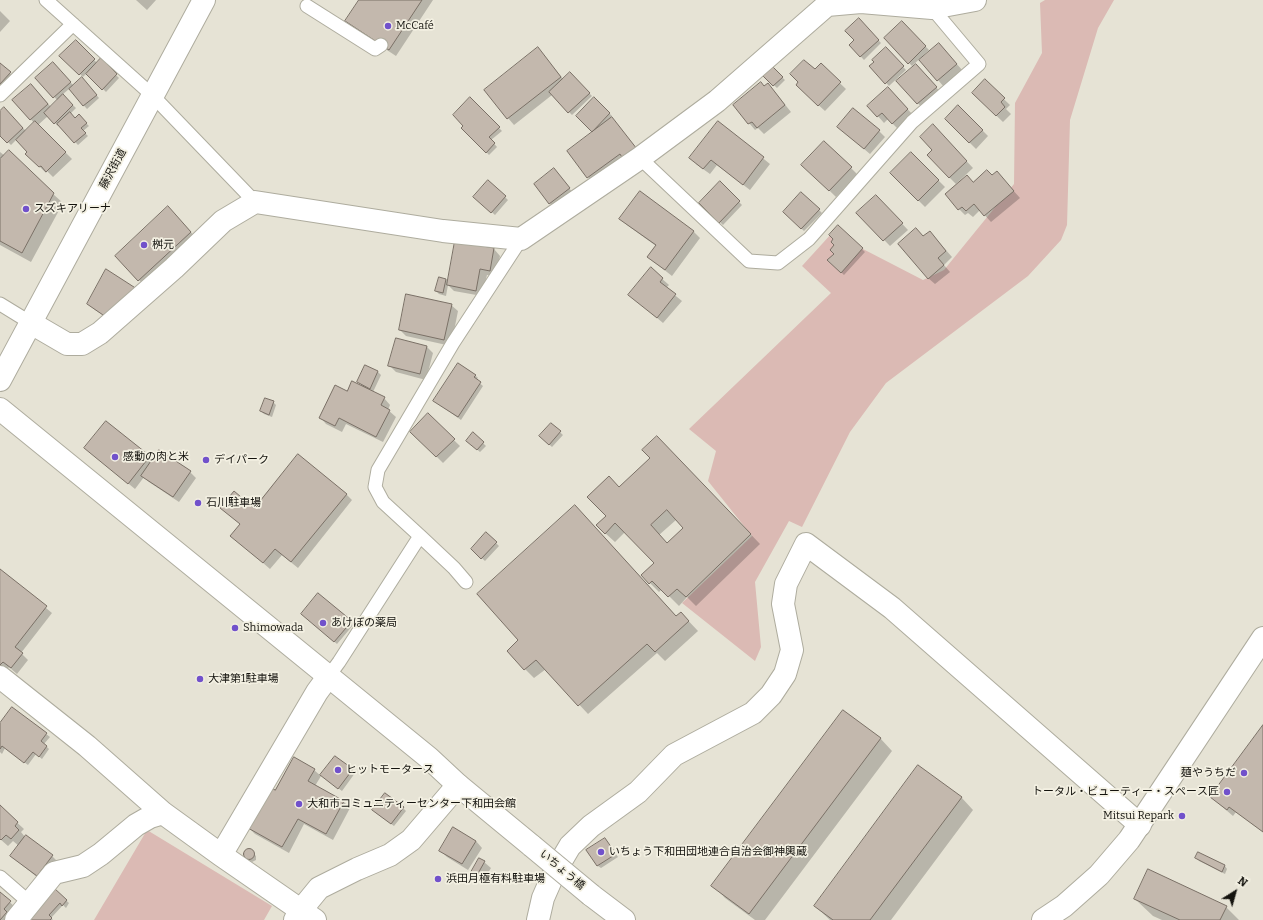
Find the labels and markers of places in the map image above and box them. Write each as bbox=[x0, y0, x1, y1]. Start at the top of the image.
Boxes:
place label: McCafé bbox=[396, 19, 434, 33]
marker: McCafé bbox=[383, 21, 393, 31]
place label: スズキアリーナ bbox=[34, 202, 111, 216]
marker: スズキアリーナ bbox=[21, 204, 31, 214]
place label: 桝元 bbox=[152, 238, 174, 252]
marker: 桝元 bbox=[139, 240, 149, 250]
place label: 感動の肉と米 bbox=[123, 450, 189, 464]
marker: 感動の肉と米 bbox=[110, 452, 120, 462]
place label: デイパーク bbox=[214, 453, 269, 467]
marker: デイパーク bbox=[201, 455, 211, 465]
place label: 石川駐車場 bbox=[206, 496, 261, 510]
marker: 石川駐車場 bbox=[193, 498, 203, 508]
place label: あけぼの薬局 bbox=[331, 616, 397, 630]
marker: あけぼの薬局 bbox=[318, 618, 328, 628]
place label: Shimowada bbox=[243, 621, 303, 635]
marker: Shimowada bbox=[230, 623, 240, 633]
place label: 大津第1駐車場 bbox=[208, 672, 278, 686]
marker: 大津第1駐車場 bbox=[195, 674, 205, 684]
place label: ヒットモータース bbox=[346, 763, 434, 777]
marker: ヒットモータース bbox=[333, 765, 343, 775]
place label: 麺やうちだ bbox=[1181, 766, 1236, 780]
marker: 麺やうちだ bbox=[1239, 768, 1249, 778]
place label: トータル・ビューティー・スペース匠 bbox=[1032, 785, 1219, 799]
marker: トータル・ビューティー・スペース匠 bbox=[1222, 787, 1232, 797]
place label: 大和市コミュニティーセンター下和田会館 bbox=[307, 797, 516, 811]
marker: 大和市コミュニティーセンター下和田会館 bbox=[294, 799, 304, 809]
place label: Mitsui Repark bbox=[1103, 809, 1174, 823]
marker: Mitsui Repark bbox=[1177, 811, 1187, 821]
place label: いちょう下和田団地連合自治会御神輿蔵 bbox=[609, 845, 807, 859]
marker: いちょう下和田団地連合自治会御神輿蔵 bbox=[596, 847, 606, 857]
place label: 浜田月極有料駐車場 bbox=[446, 872, 545, 886]
marker: 浜田月極有料駐車場 bbox=[433, 874, 443, 884]

